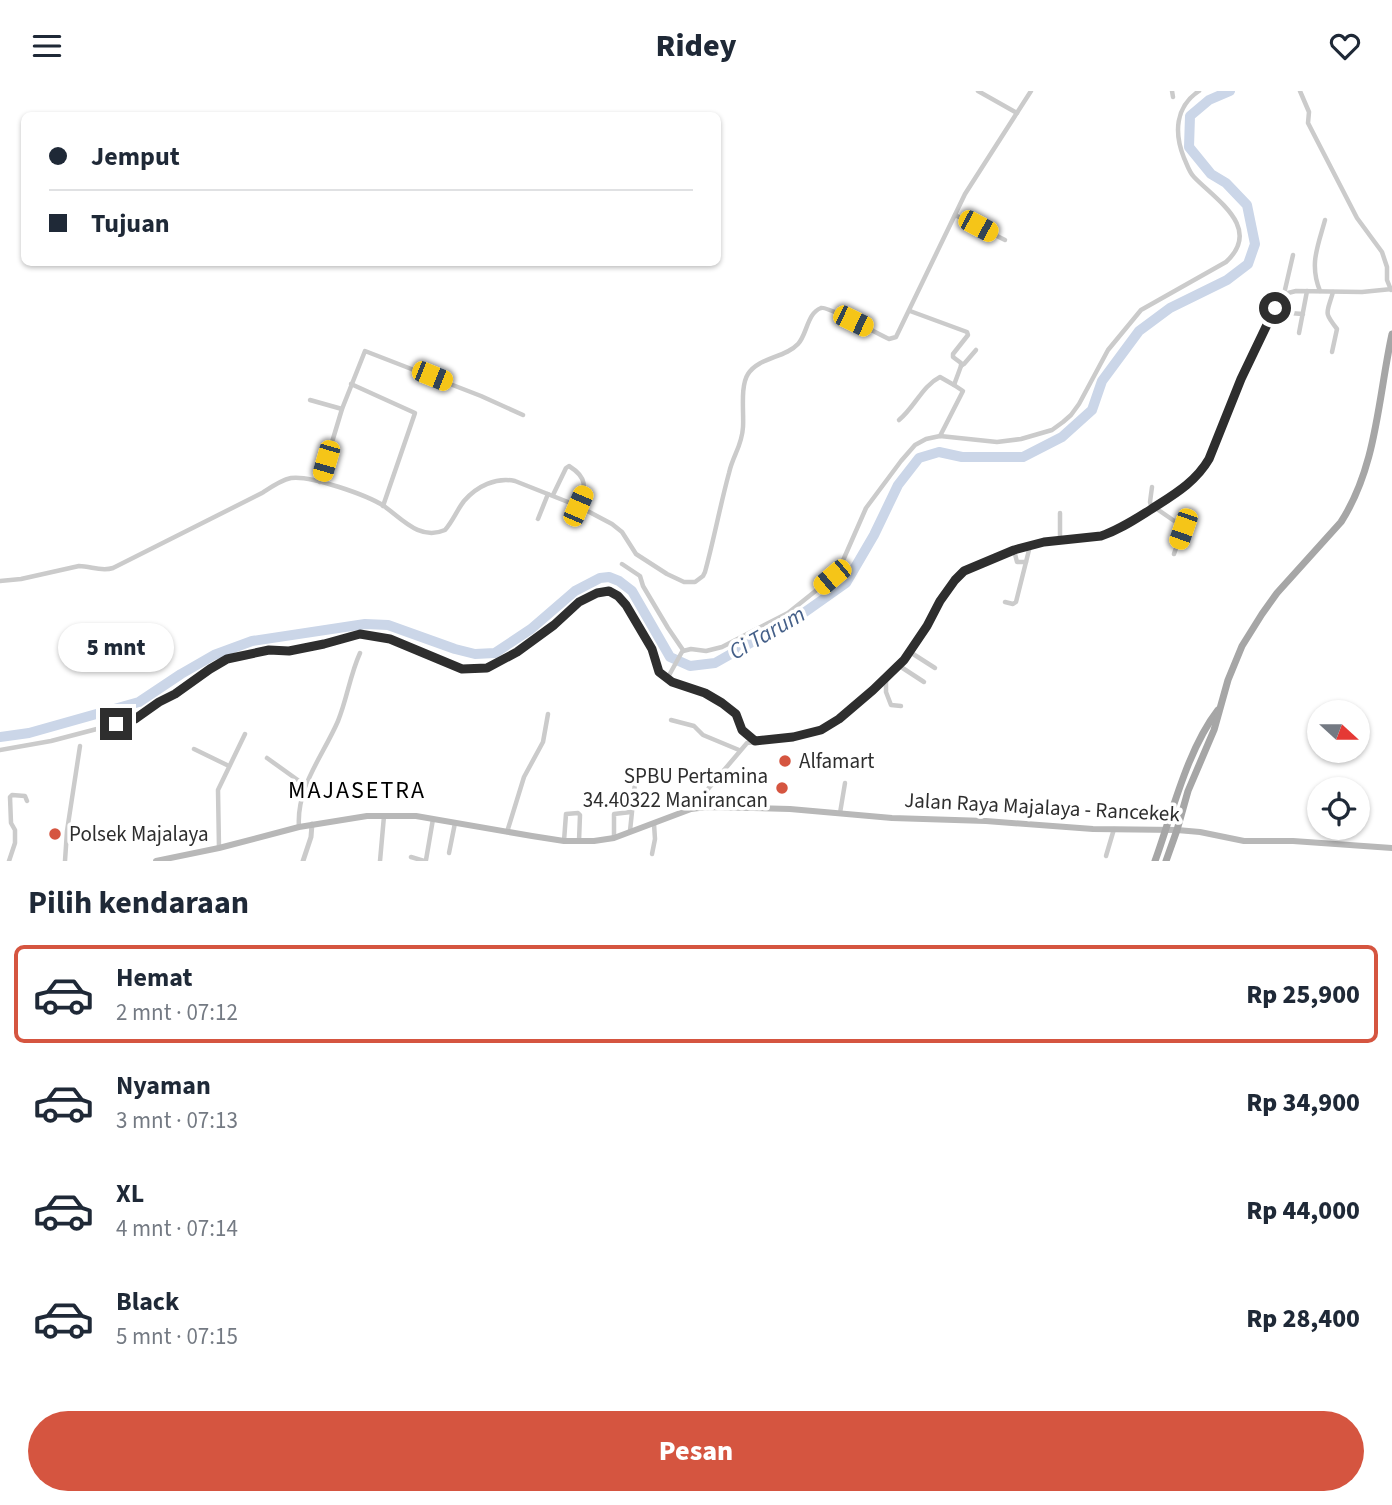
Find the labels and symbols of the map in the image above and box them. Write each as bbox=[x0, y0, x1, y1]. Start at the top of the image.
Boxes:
car bbox=[955, 207, 1002, 245]
route start bbox=[1259, 292, 1291, 324]
car bbox=[830, 302, 877, 340]
car bbox=[409, 358, 456, 394]
car bbox=[311, 438, 342, 484]
car bbox=[561, 483, 596, 529]
car bbox=[1167, 506, 1200, 552]
car bbox=[810, 555, 855, 599]
water label: Ci Tarum bbox=[723, 598, 811, 668]
callout: 5 mnt bbox=[58, 623, 174, 671]
north arrow bbox=[1307, 700, 1370, 763]
route end bbox=[100, 708, 132, 740]
place label: Alfamart bbox=[799, 746, 874, 776]
marker: Alfamart bbox=[777, 753, 793, 769]
place label: SPBU Pertamina 34.40322 Manirancan bbox=[583, 761, 768, 815]
district label: MAJASETRA bbox=[288, 773, 426, 808]
marker: SPBU Pertamina 34.40322 Manirancan bbox=[774, 780, 790, 796]
street label: Jalan Raya Majalaya - Rancekek bbox=[904, 785, 1181, 829]
place label: Polsek Majalaya bbox=[69, 819, 208, 849]
marker: Polsek Majalaya bbox=[47, 826, 63, 842]

